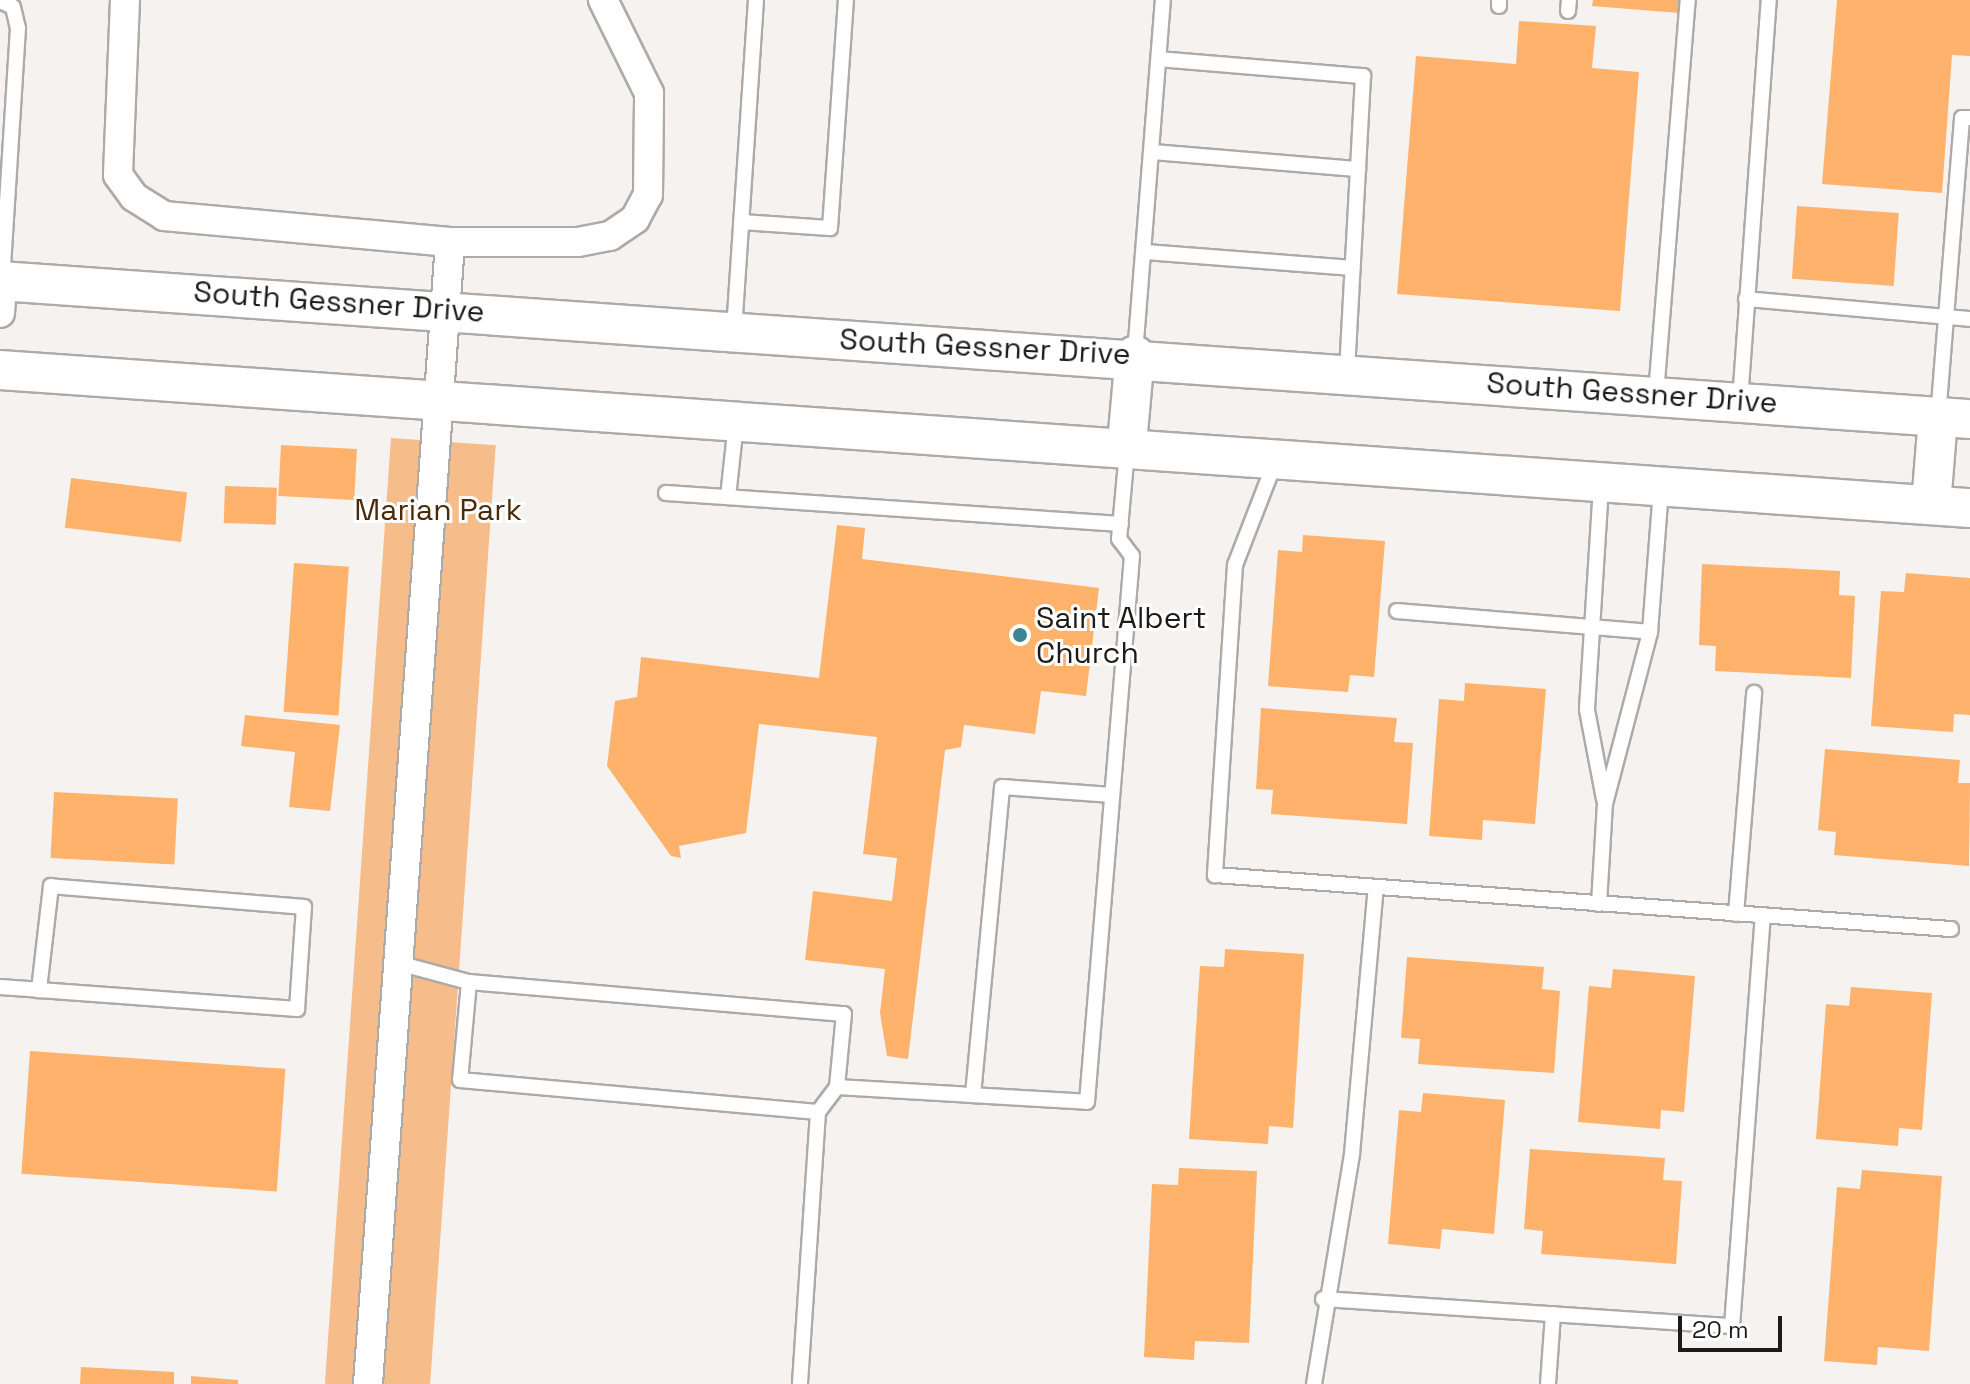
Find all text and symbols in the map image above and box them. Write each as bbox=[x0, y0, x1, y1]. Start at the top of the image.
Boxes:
street label: South Gessner Drive bbox=[192, 274, 486, 330]
street label: South Gessner Drive bbox=[839, 321, 1131, 373]
street label: South Gessner Drive bbox=[1485, 365, 1779, 421]
park label: Marian Park bbox=[354, 492, 522, 528]
place label: Saint Albert Church bbox=[1036, 600, 1207, 670]
marker: Saint Albert Church bbox=[1011, 626, 1029, 644]
scale bar bbox=[1682, 1300, 1786, 1350]
text: 20 m bbox=[1692, 1314, 1749, 1345]

